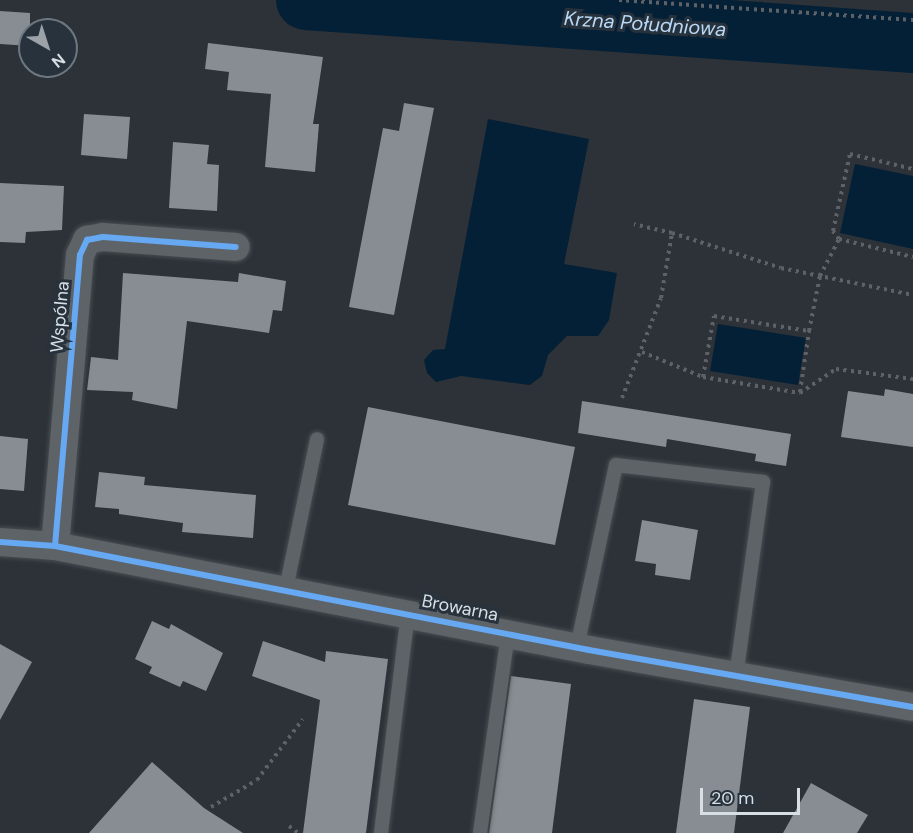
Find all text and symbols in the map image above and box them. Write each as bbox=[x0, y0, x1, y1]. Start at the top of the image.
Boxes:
water label: Krzna Południowa bbox=[563, 6, 727, 42]
north arrow bbox=[18, 18, 78, 78]
text: N bbox=[47, 49, 70, 73]
street label: Wspólna bbox=[46, 280, 74, 354]
street label: Browarna bbox=[420, 590, 500, 626]
scale bar bbox=[703, 776, 804, 814]
text: 20 m bbox=[711, 786, 754, 810]

